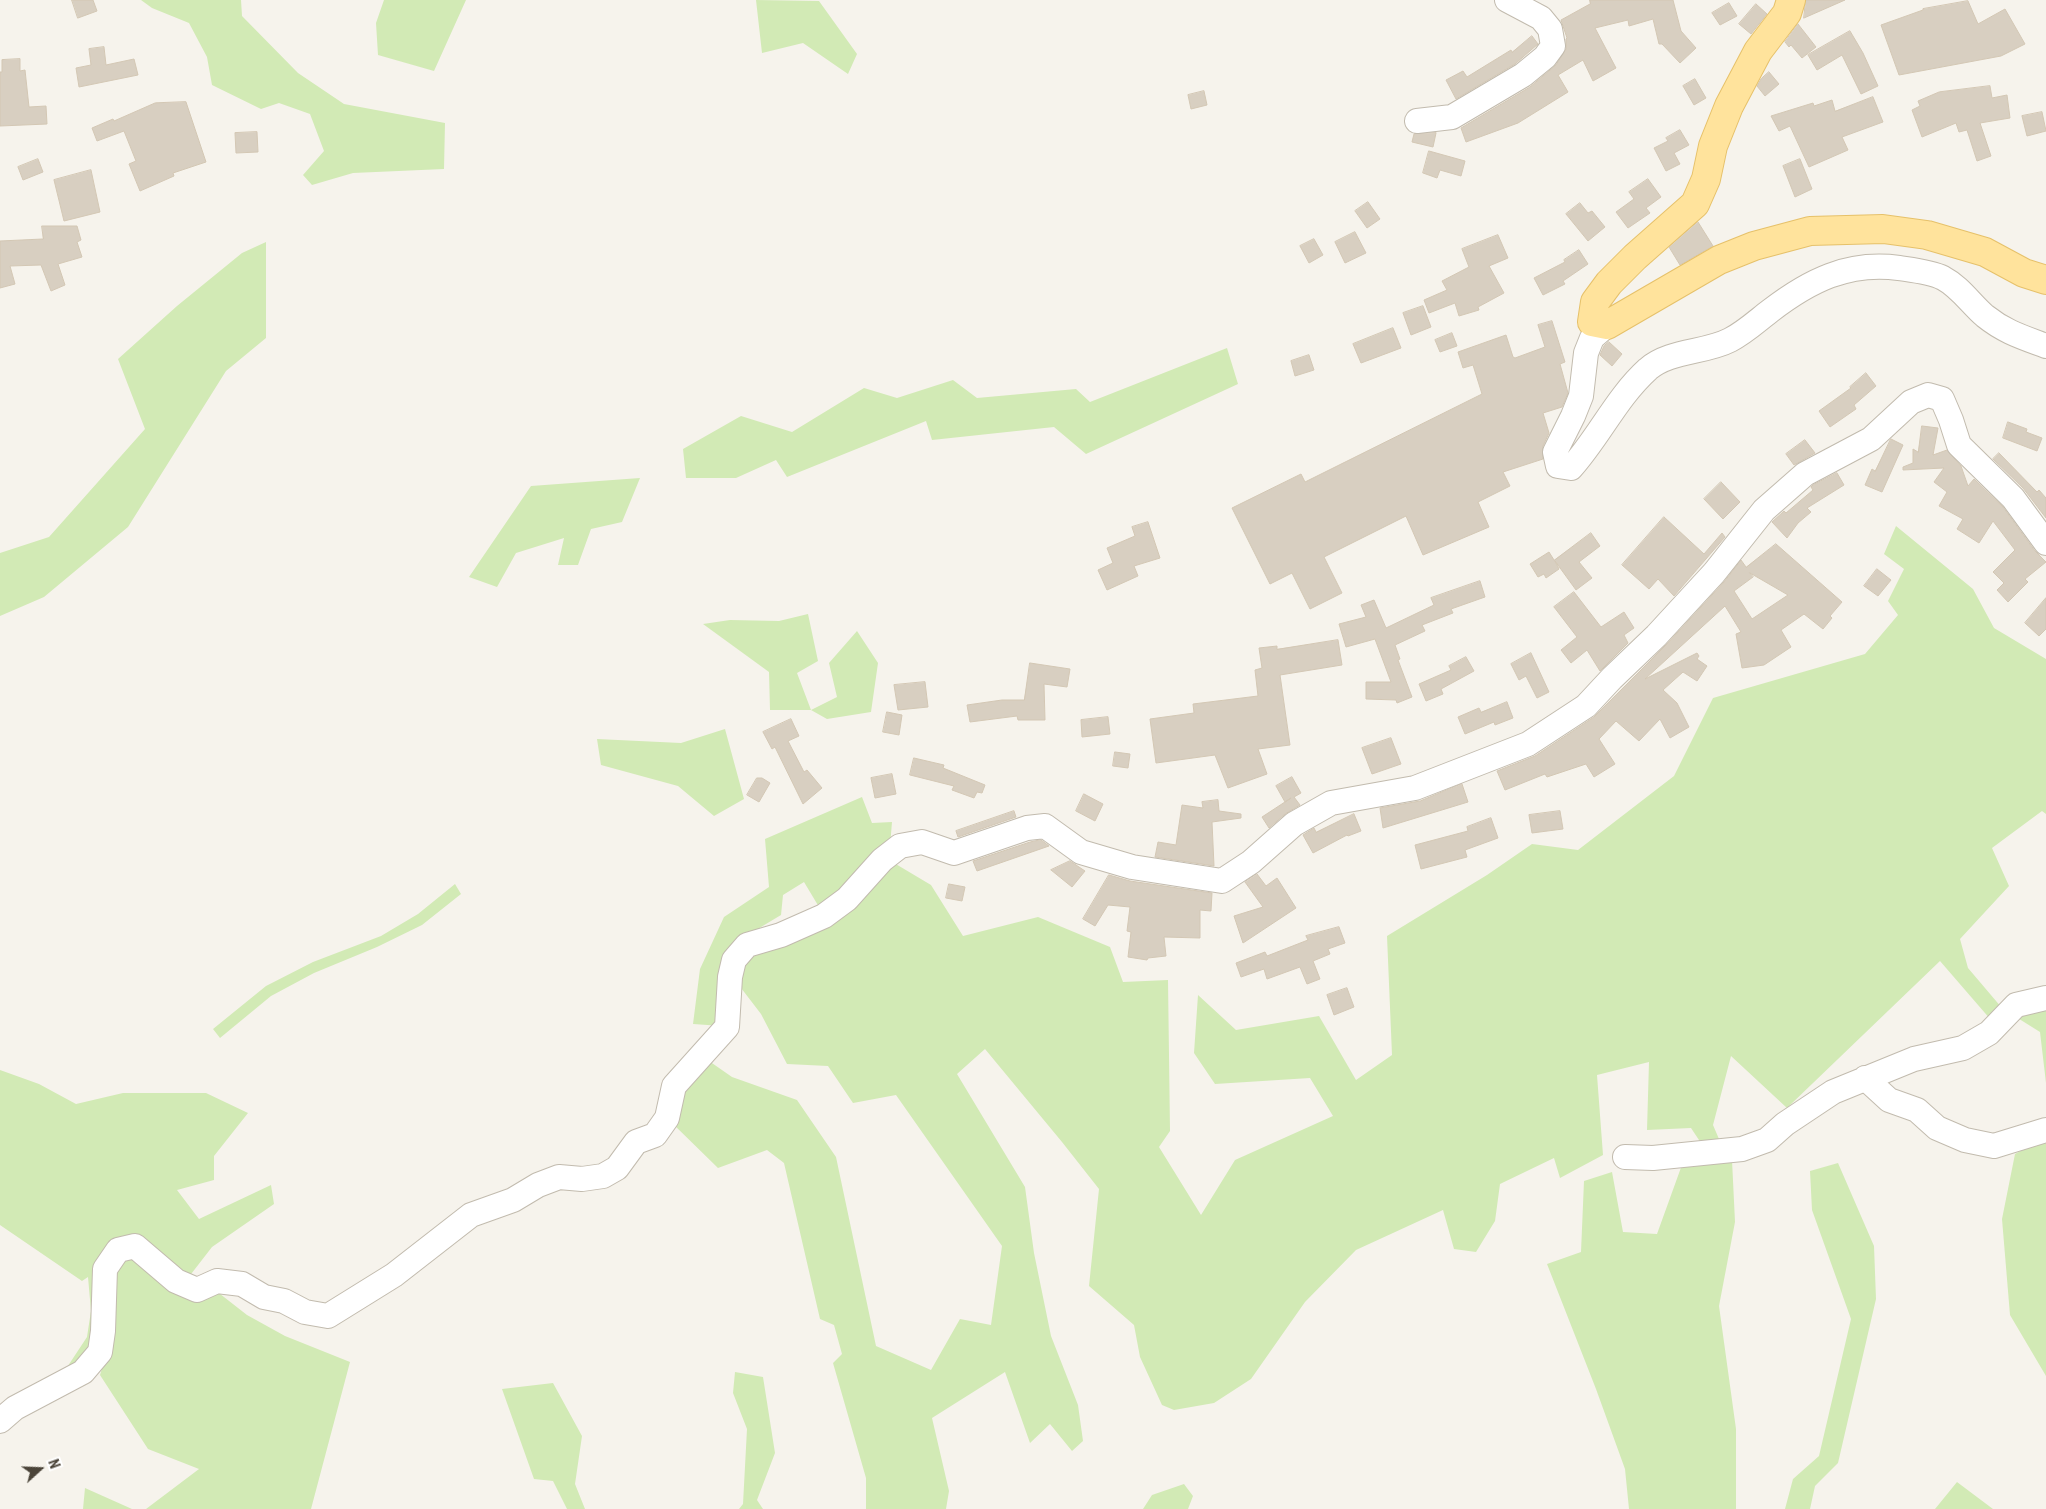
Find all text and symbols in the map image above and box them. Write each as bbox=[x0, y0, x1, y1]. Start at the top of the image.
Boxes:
north arrow bbox=[15, 1444, 65, 1494]
text: N bbox=[45, 1457, 63, 1471]

